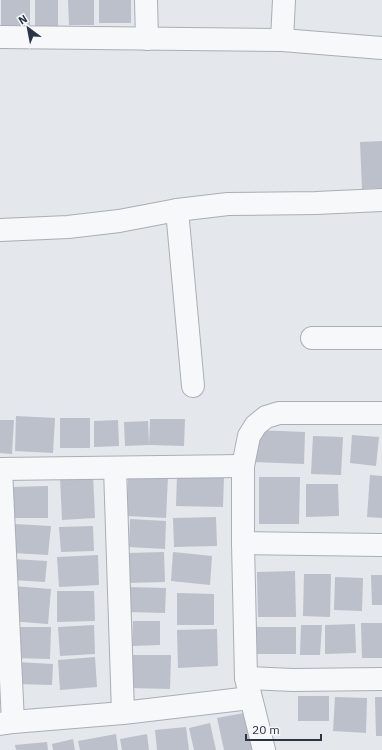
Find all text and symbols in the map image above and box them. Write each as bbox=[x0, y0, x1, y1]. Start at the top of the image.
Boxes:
north arrow bbox=[8, 8, 48, 48]
text: N bbox=[16, 11, 30, 28]
scale bar bbox=[246, 716, 321, 742]
text: 20 m bbox=[252, 722, 280, 737]

